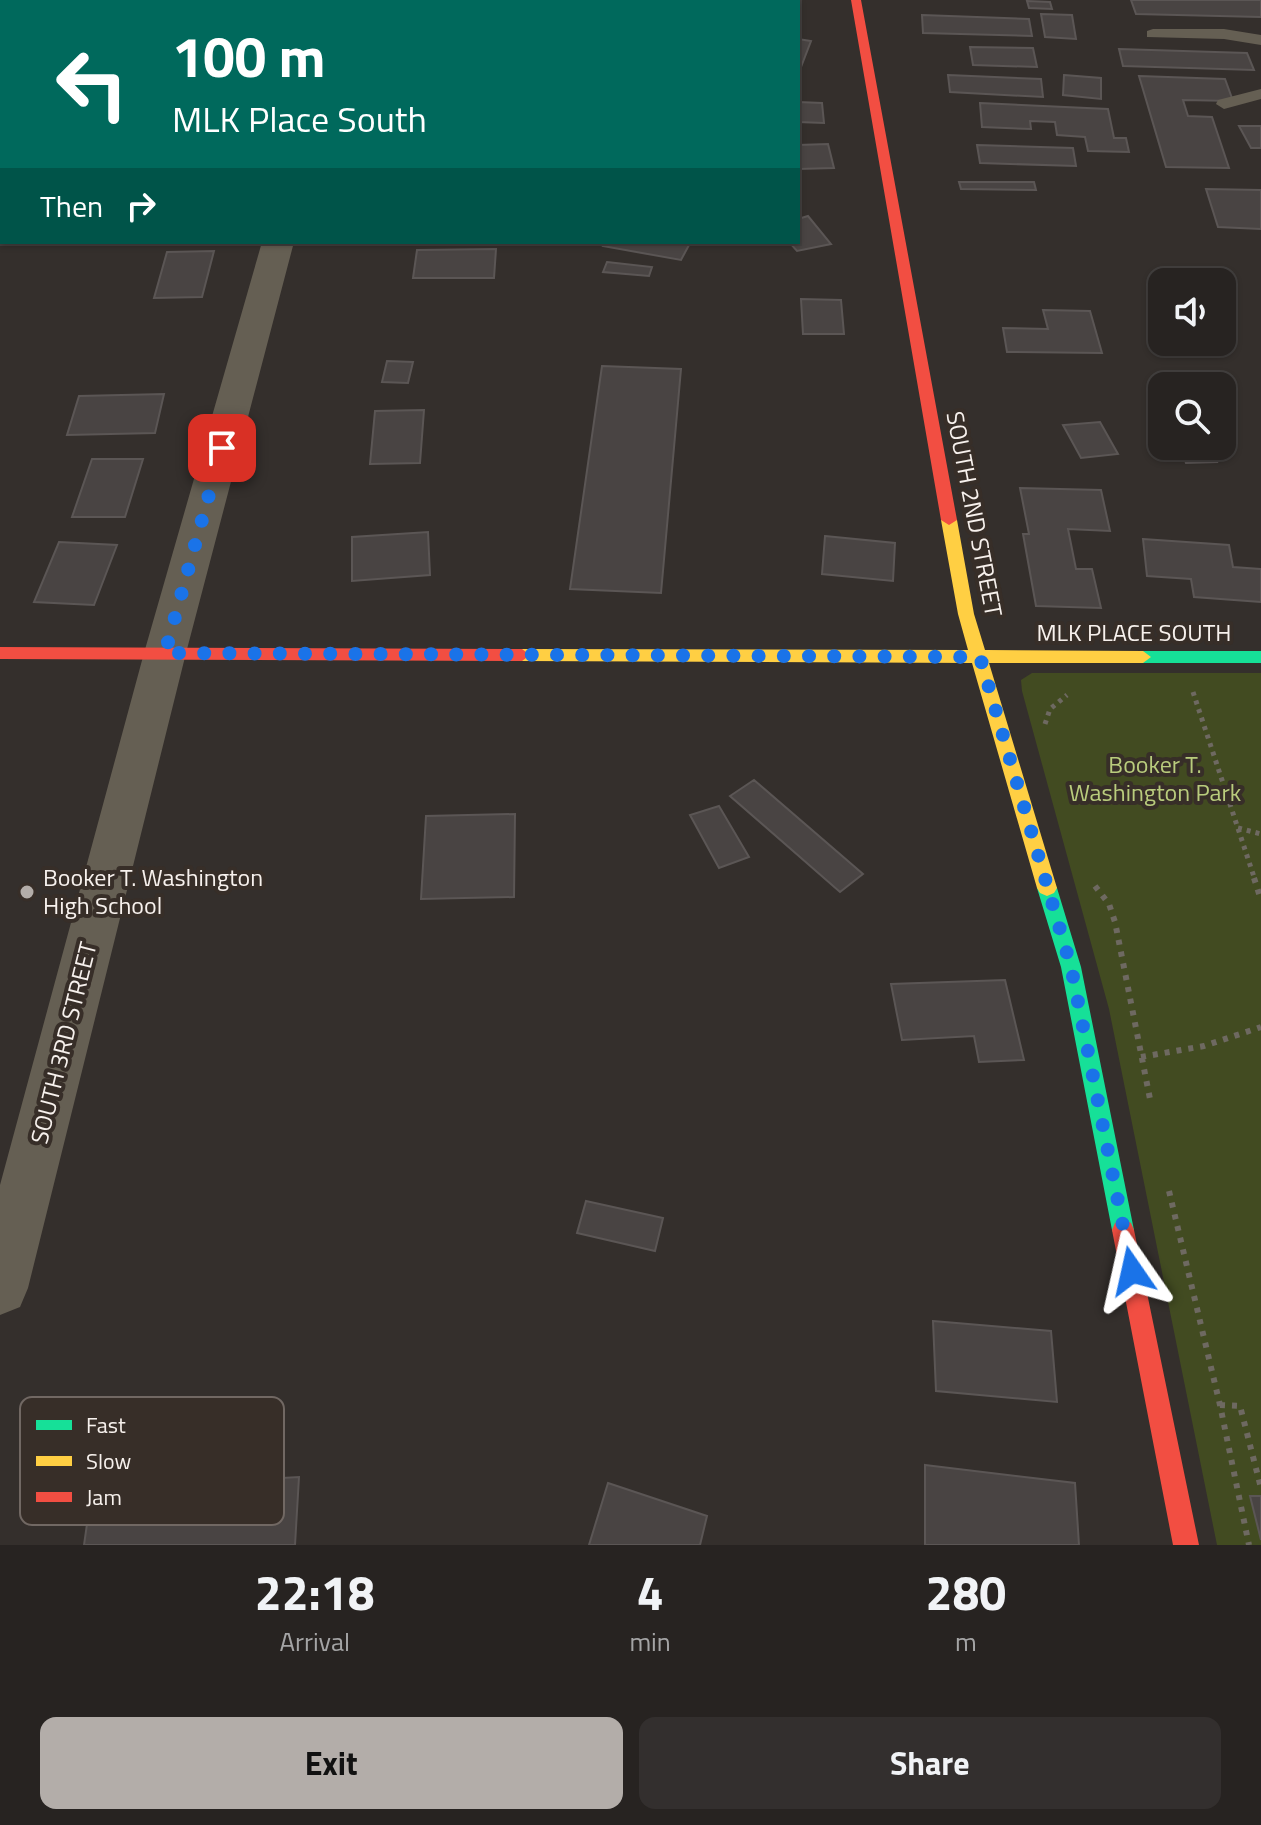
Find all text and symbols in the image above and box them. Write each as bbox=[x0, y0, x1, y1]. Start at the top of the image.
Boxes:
text: 100 m bbox=[172, 14, 325, 99]
icon: left bbox=[40, 32, 144, 136]
text: MLK Place South bbox=[172, 91, 427, 146]
text: Then bbox=[40, 183, 103, 229]
icon: right bbox=[119, 184, 163, 228]
map controls bbox=[1148, 268, 1236, 460]
button: sound bbox=[1148, 268, 1236, 356]
button: search bbox=[1148, 372, 1236, 460]
street label: SOUTH 2ND STREET bbox=[937, 408, 1013, 620]
pin bbox=[188, 414, 256, 482]
icon: arrive bbox=[200, 426, 244, 470]
street label: MLK PLACE SOUTH bbox=[1036, 614, 1232, 650]
park label: Booker T. Washington Park bbox=[1069, 746, 1242, 810]
place label: Booker T. Washington High School bbox=[43, 859, 263, 923]
marker: Booker T. Washington High School bbox=[18, 883, 36, 901]
street label: SOUTH 3RD STREET bbox=[21, 938, 106, 1148]
position arrow bbox=[1090, 1229, 1174, 1313]
legend bbox=[20, 1397, 284, 1525]
text: Fast bbox=[86, 1408, 126, 1442]
text: Slow bbox=[86, 1444, 132, 1478]
text: Jam bbox=[86, 1480, 122, 1514]
text: 22:18 bbox=[255, 1556, 375, 1629]
text: 4 bbox=[637, 1556, 664, 1629]
text: 280 bbox=[926, 1556, 1006, 1629]
text: Arrival bbox=[279, 1622, 350, 1661]
text: min bbox=[629, 1622, 671, 1661]
text: m bbox=[955, 1622, 977, 1661]
button: Exit bbox=[40, 1717, 623, 1809]
button: Share bbox=[639, 1717, 1221, 1809]

